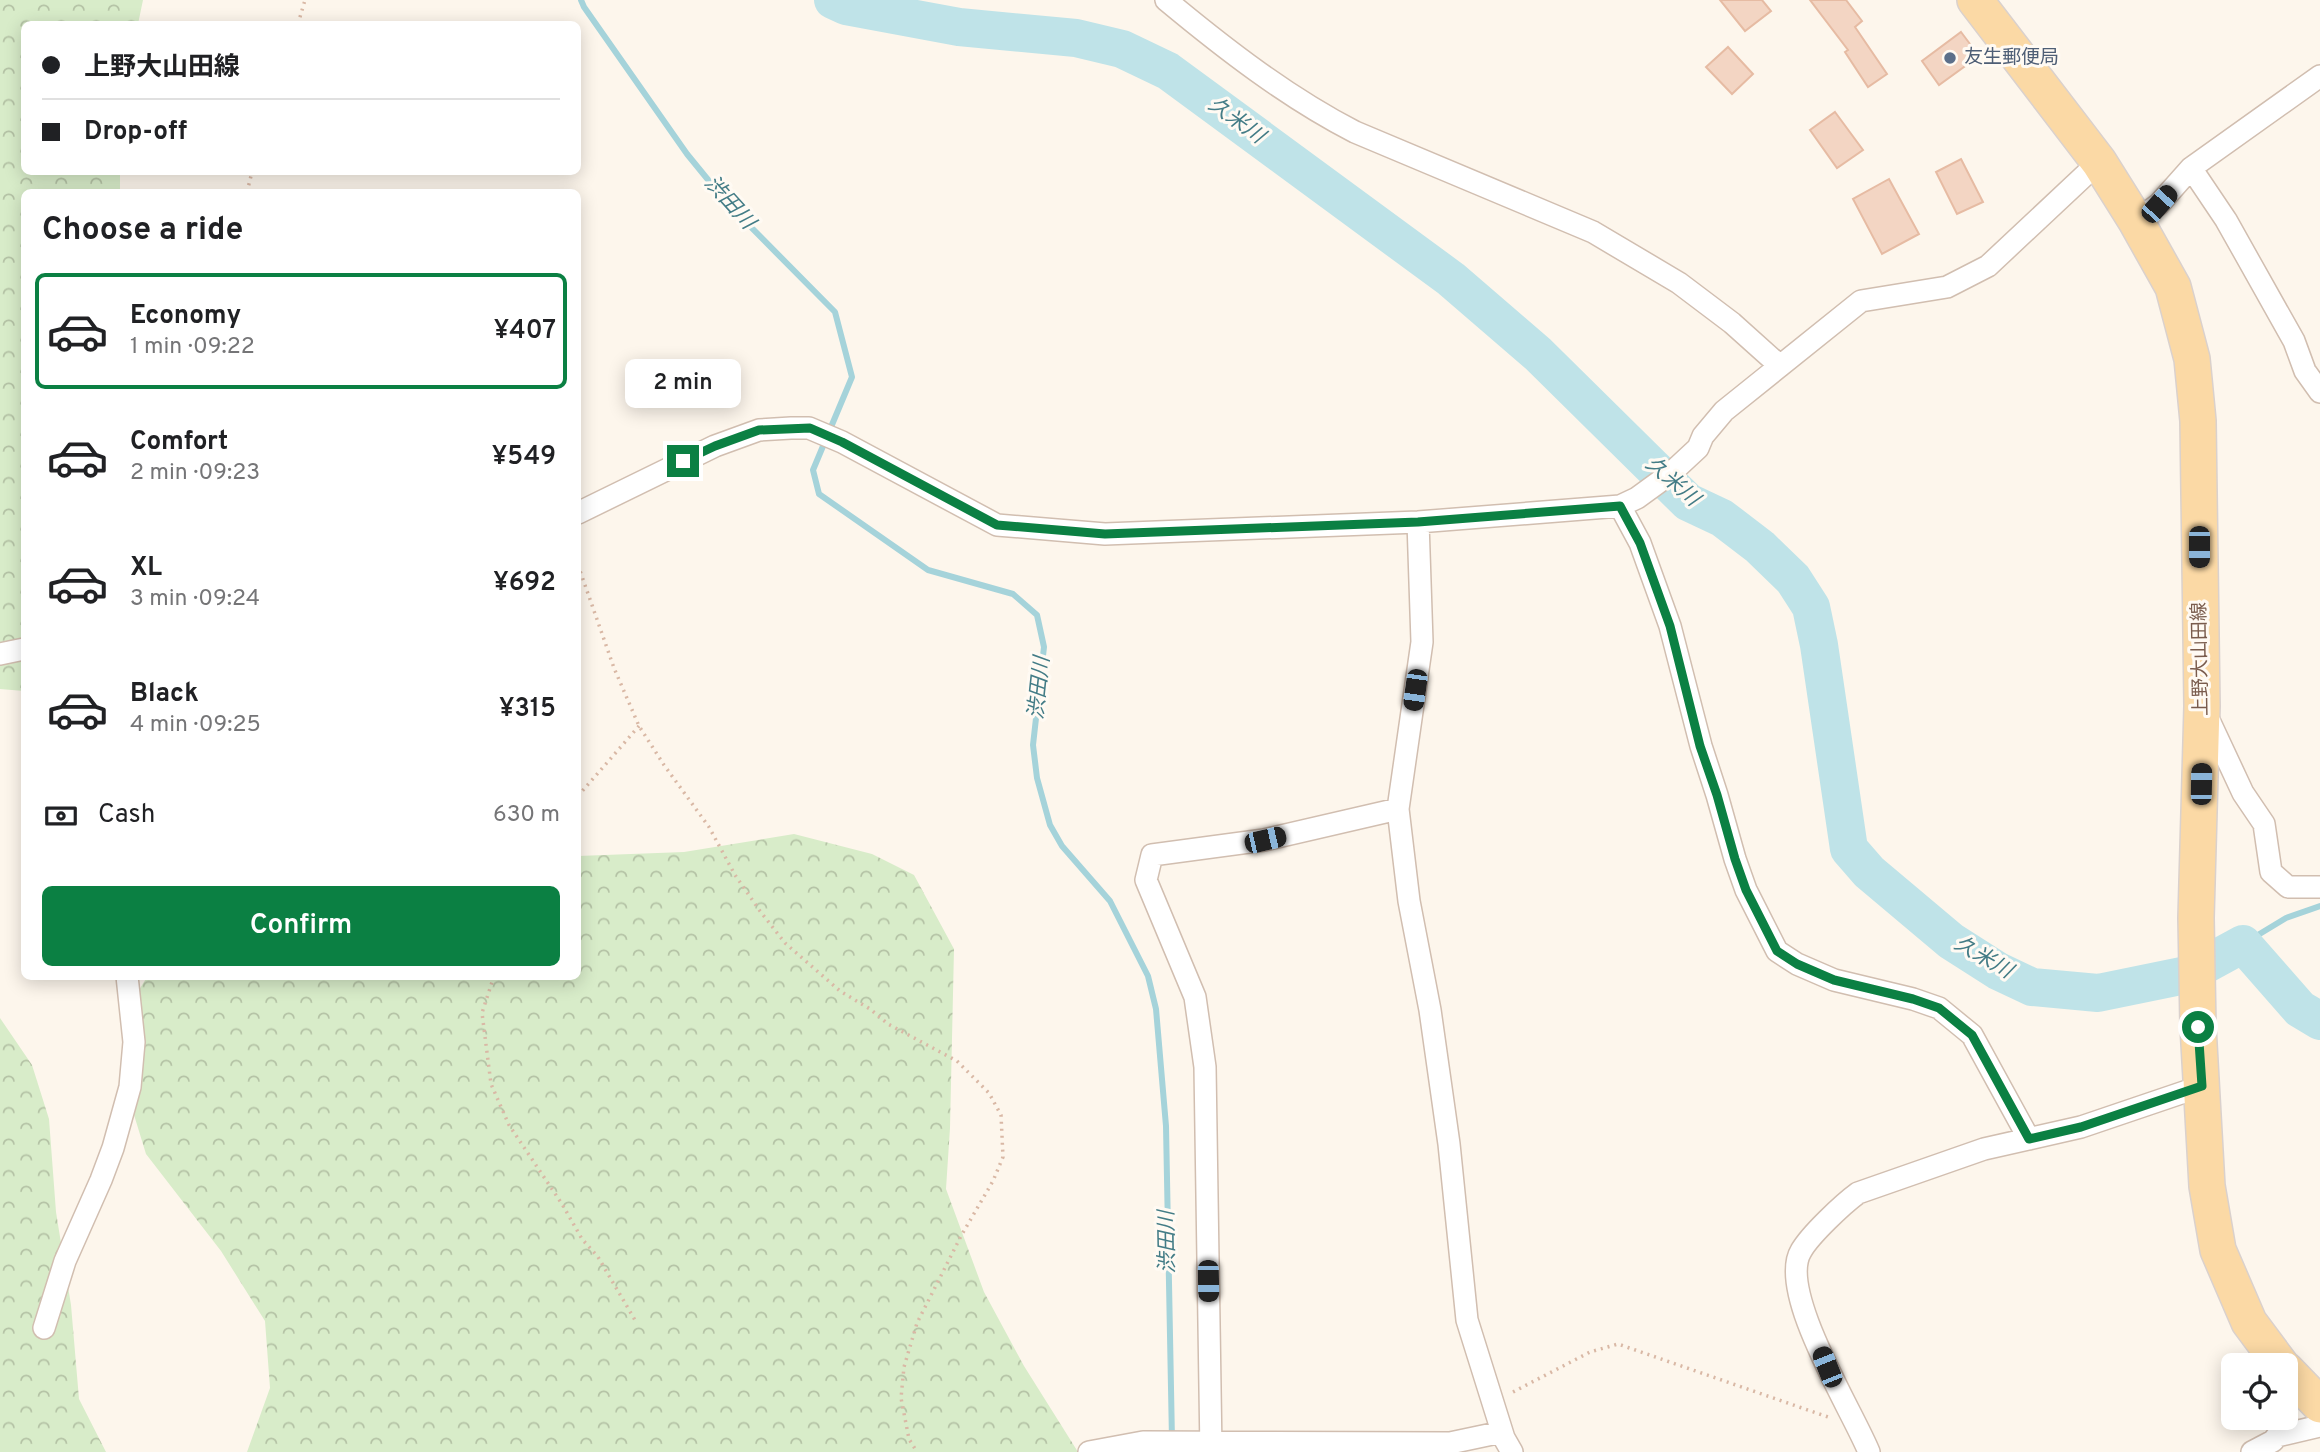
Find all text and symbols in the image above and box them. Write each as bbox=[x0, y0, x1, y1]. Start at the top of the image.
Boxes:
place label: 友生郵便局 bbox=[1964, 46, 2059, 70]
marker: 友生郵便局 bbox=[1942, 50, 1958, 66]
text: 上野大山田線 bbox=[84, 52, 240, 85]
water label: 久米川 bbox=[1203, 92, 1271, 152]
text: Drop-off bbox=[84, 116, 187, 149]
water label: 渋田川 bbox=[698, 171, 761, 237]
car bbox=[2138, 181, 2181, 227]
text: Choose a ride bbox=[42, 211, 243, 251]
icon: car bbox=[46, 300, 109, 363]
text: Economy bbox=[130, 300, 241, 333]
text: ¥407 bbox=[494, 315, 556, 348]
text: 1 min · 09:22 bbox=[130, 333, 255, 362]
callout: 2 min bbox=[625, 360, 741, 408]
text: 2 min bbox=[653, 369, 713, 398]
icon: car bbox=[46, 426, 109, 489]
text: Comfort bbox=[130, 426, 228, 459]
text: ¥549 bbox=[492, 441, 556, 474]
route end bbox=[667, 445, 699, 477]
water label: 久米川 bbox=[1639, 451, 1706, 514]
text: 2 min · 09:23 bbox=[130, 459, 260, 488]
car bbox=[2189, 526, 2210, 568]
icon: car bbox=[46, 552, 109, 615]
text: XL bbox=[130, 552, 162, 585]
text: ¥692 bbox=[493, 567, 556, 600]
text: 3 min · 09:24 bbox=[130, 585, 260, 614]
street label: 上野大山田線 bbox=[2188, 602, 2214, 716]
water label: 渋田川 bbox=[1023, 653, 1057, 721]
car bbox=[1402, 668, 1429, 712]
icon: car bbox=[46, 678, 109, 741]
text: Black bbox=[130, 678, 199, 711]
text: ¥315 bbox=[499, 693, 556, 726]
text: 4 min · 09:25 bbox=[130, 711, 261, 740]
car bbox=[2191, 763, 2212, 805]
icon: cash bbox=[42, 797, 80, 835]
text: Cash bbox=[98, 799, 155, 832]
text: 630 m bbox=[493, 801, 560, 830]
car bbox=[1243, 825, 1288, 855]
button: Confirm bbox=[42, 886, 560, 966]
water label: 久米川 bbox=[1949, 931, 2019, 986]
route start bbox=[2182, 1011, 2214, 1043]
water label: 渋田川 bbox=[1154, 1208, 1182, 1274]
car bbox=[1198, 1260, 1219, 1302]
car bbox=[1810, 1344, 1845, 1390]
map controls bbox=[2221, 1353, 2298, 1430]
button: locate bbox=[2221, 1353, 2298, 1430]

